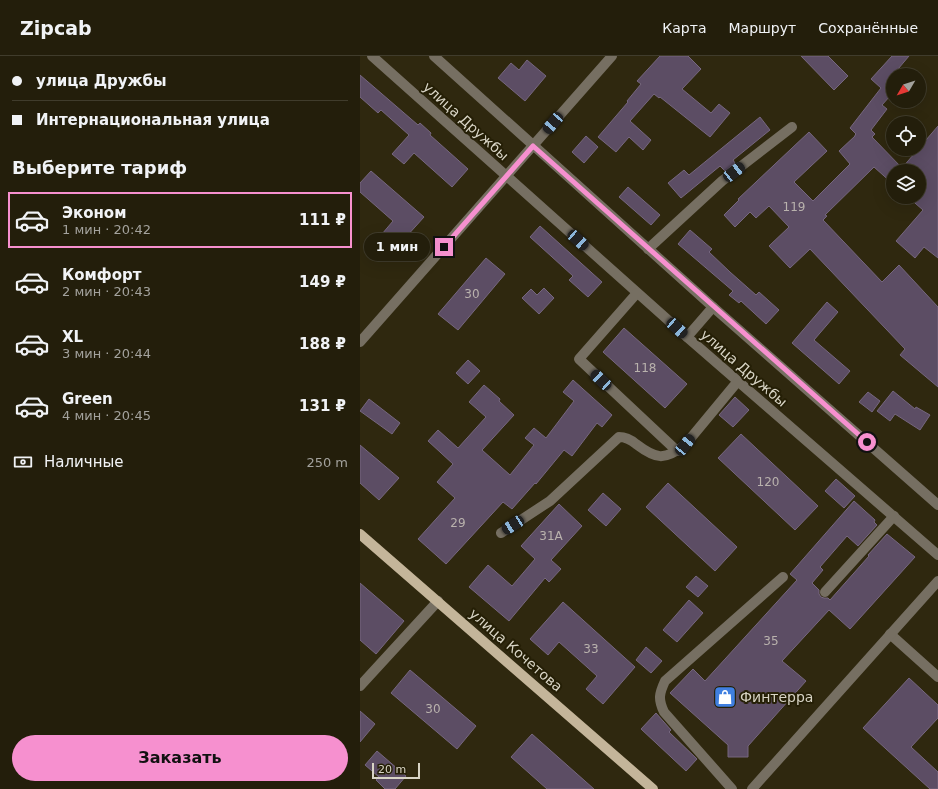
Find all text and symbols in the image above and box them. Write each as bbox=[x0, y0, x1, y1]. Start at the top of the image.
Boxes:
text: Zipcab bbox=[20, 17, 92, 39]
text: Карта bbox=[662, 20, 706, 36]
text: Маршрут bbox=[728, 20, 796, 36]
text: Сохранённые bbox=[818, 20, 918, 36]
north arrow bbox=[886, 68, 926, 108]
map controls bbox=[886, 68, 926, 204]
text: улица Дружбы bbox=[36, 72, 167, 90]
street label: улица Дружбы bbox=[420, 78, 512, 164]
car bbox=[541, 110, 565, 136]
text: Интернациональная улица bbox=[36, 111, 270, 129]
button: locate bbox=[886, 116, 926, 156]
text: Выберите тариф bbox=[12, 157, 187, 178]
car bbox=[721, 160, 747, 184]
button: layers bbox=[886, 164, 926, 204]
house number: 119 bbox=[783, 200, 805, 214]
icon: car bbox=[14, 202, 50, 238]
text: Эконом bbox=[62, 204, 126, 222]
text: 111 ₽ bbox=[299, 211, 346, 229]
text: 1 мин · 20:42 bbox=[62, 222, 151, 237]
car bbox=[565, 228, 591, 252]
callout: 1 мин bbox=[364, 233, 430, 261]
route end bbox=[435, 238, 453, 256]
text: 1 мин bbox=[376, 239, 418, 254]
icon: car bbox=[14, 264, 50, 300]
text: Комфорт bbox=[62, 266, 141, 284]
text: 149 ₽ bbox=[299, 273, 346, 291]
text: 2 мин · 20:43 bbox=[62, 284, 151, 299]
house number: 30 bbox=[464, 287, 480, 301]
car bbox=[664, 316, 690, 340]
icon: car bbox=[14, 326, 50, 362]
street label: улица Дружбы bbox=[698, 326, 790, 410]
text: XL bbox=[62, 328, 83, 346]
text: 188 ₽ bbox=[299, 335, 346, 353]
text: 3 мин · 20:44 bbox=[62, 346, 151, 361]
house number: 118 bbox=[634, 361, 656, 375]
car bbox=[588, 367, 614, 393]
icon: car bbox=[14, 388, 50, 424]
text: Green bbox=[62, 390, 113, 408]
text: 131 ₽ bbox=[299, 397, 346, 415]
text: 4 мин · 20:45 bbox=[62, 408, 151, 423]
car bbox=[673, 432, 697, 458]
route start bbox=[858, 433, 876, 451]
icon: cash bbox=[12, 451, 34, 473]
text: Наличные bbox=[44, 453, 124, 471]
text: 250 m bbox=[306, 455, 348, 470]
house number: 120 bbox=[757, 475, 779, 489]
car bbox=[500, 513, 526, 537]
house number: 29 bbox=[450, 516, 466, 530]
house number: 31А bbox=[539, 529, 564, 543]
street label: улица Кочетова bbox=[466, 605, 566, 695]
house number: 35 bbox=[763, 634, 779, 648]
house number: 33 bbox=[583, 642, 599, 656]
shop icon: Финтерра bbox=[712, 684, 738, 710]
place label: Финтерра bbox=[740, 689, 813, 705]
house number: 30 bbox=[425, 702, 441, 716]
button: Заказать bbox=[12, 735, 348, 781]
scale bar bbox=[372, 761, 420, 780]
text: 20 m bbox=[378, 763, 406, 776]

